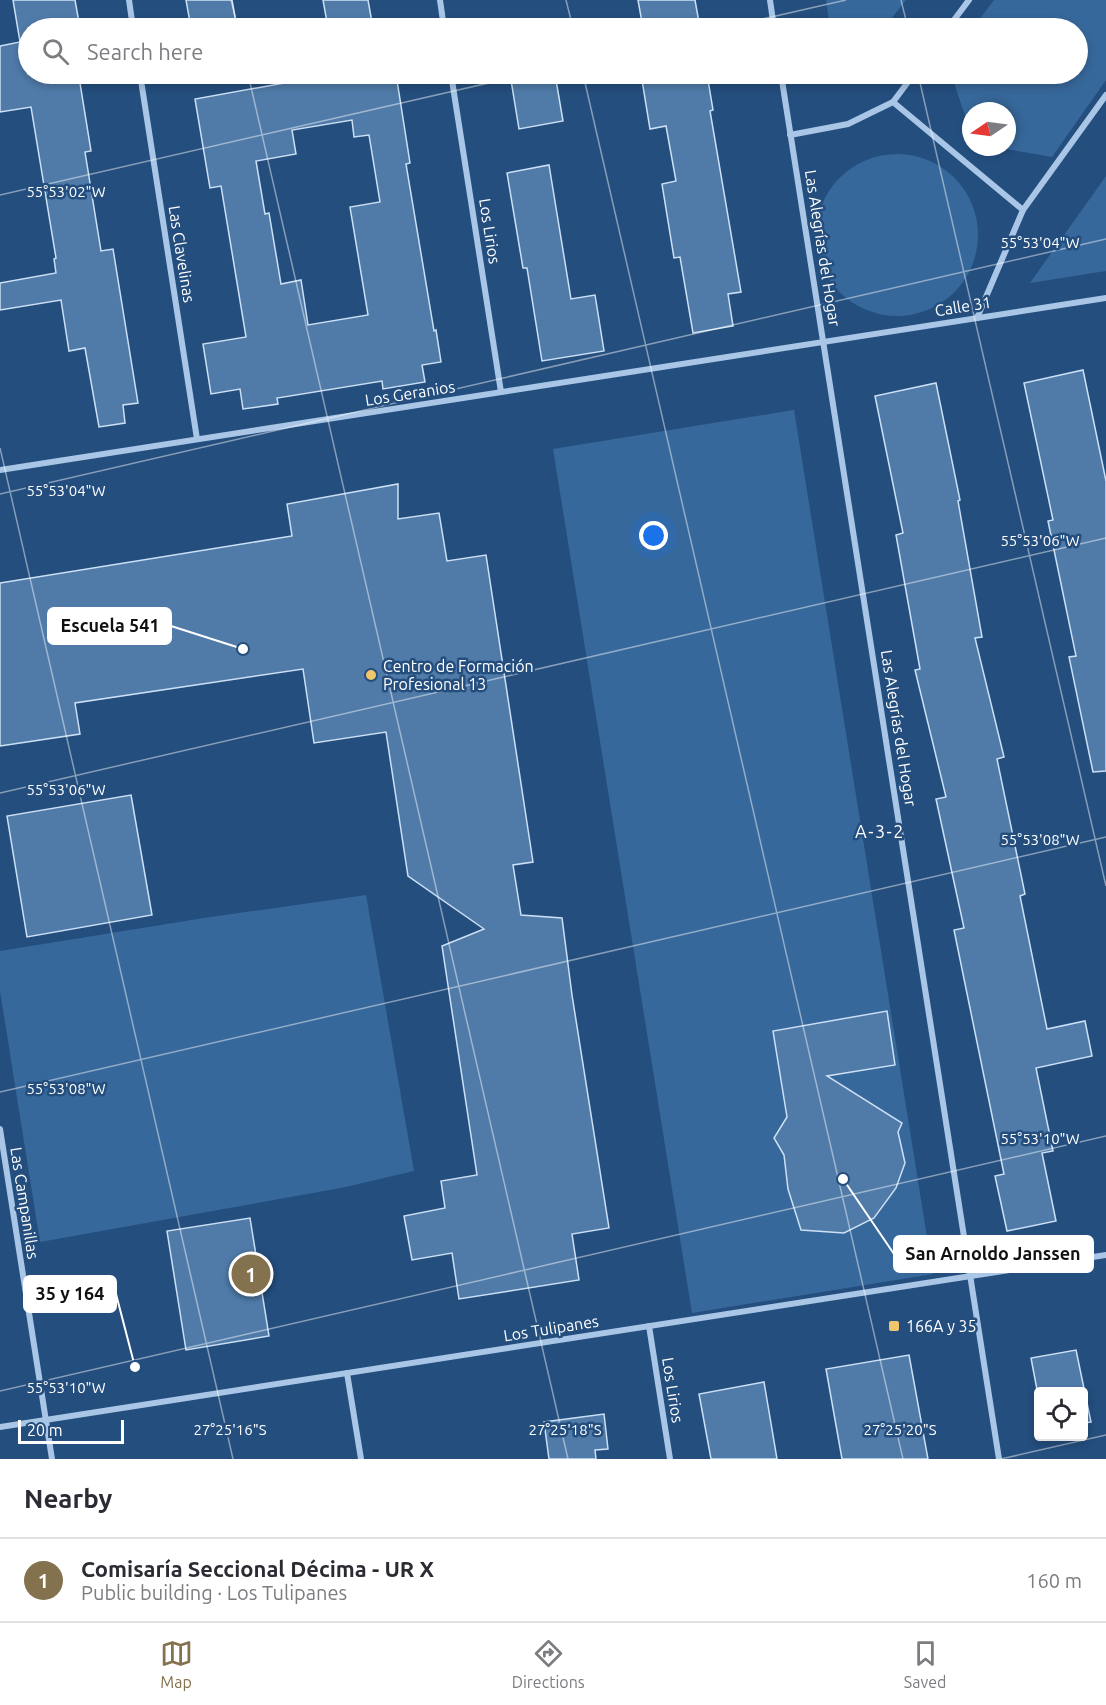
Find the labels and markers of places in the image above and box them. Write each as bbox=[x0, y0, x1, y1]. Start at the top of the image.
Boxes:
callout: Escuela 541 bbox=[48, 608, 171, 644]
place label: Centro de Formación Profesional 13 bbox=[383, 657, 534, 693]
marker: Centro de Formación Profesional 13 bbox=[364, 668, 378, 682]
callout: San Arnoldo Janssen bbox=[894, 1236, 1093, 1272]
pin: 1 bbox=[232, 1252, 270, 1296]
callout: 35 y 164 bbox=[24, 1276, 116, 1312]
place label: 166A y 35 bbox=[906, 1317, 977, 1335]
marker: 166A y 35 bbox=[887, 1319, 901, 1333]

